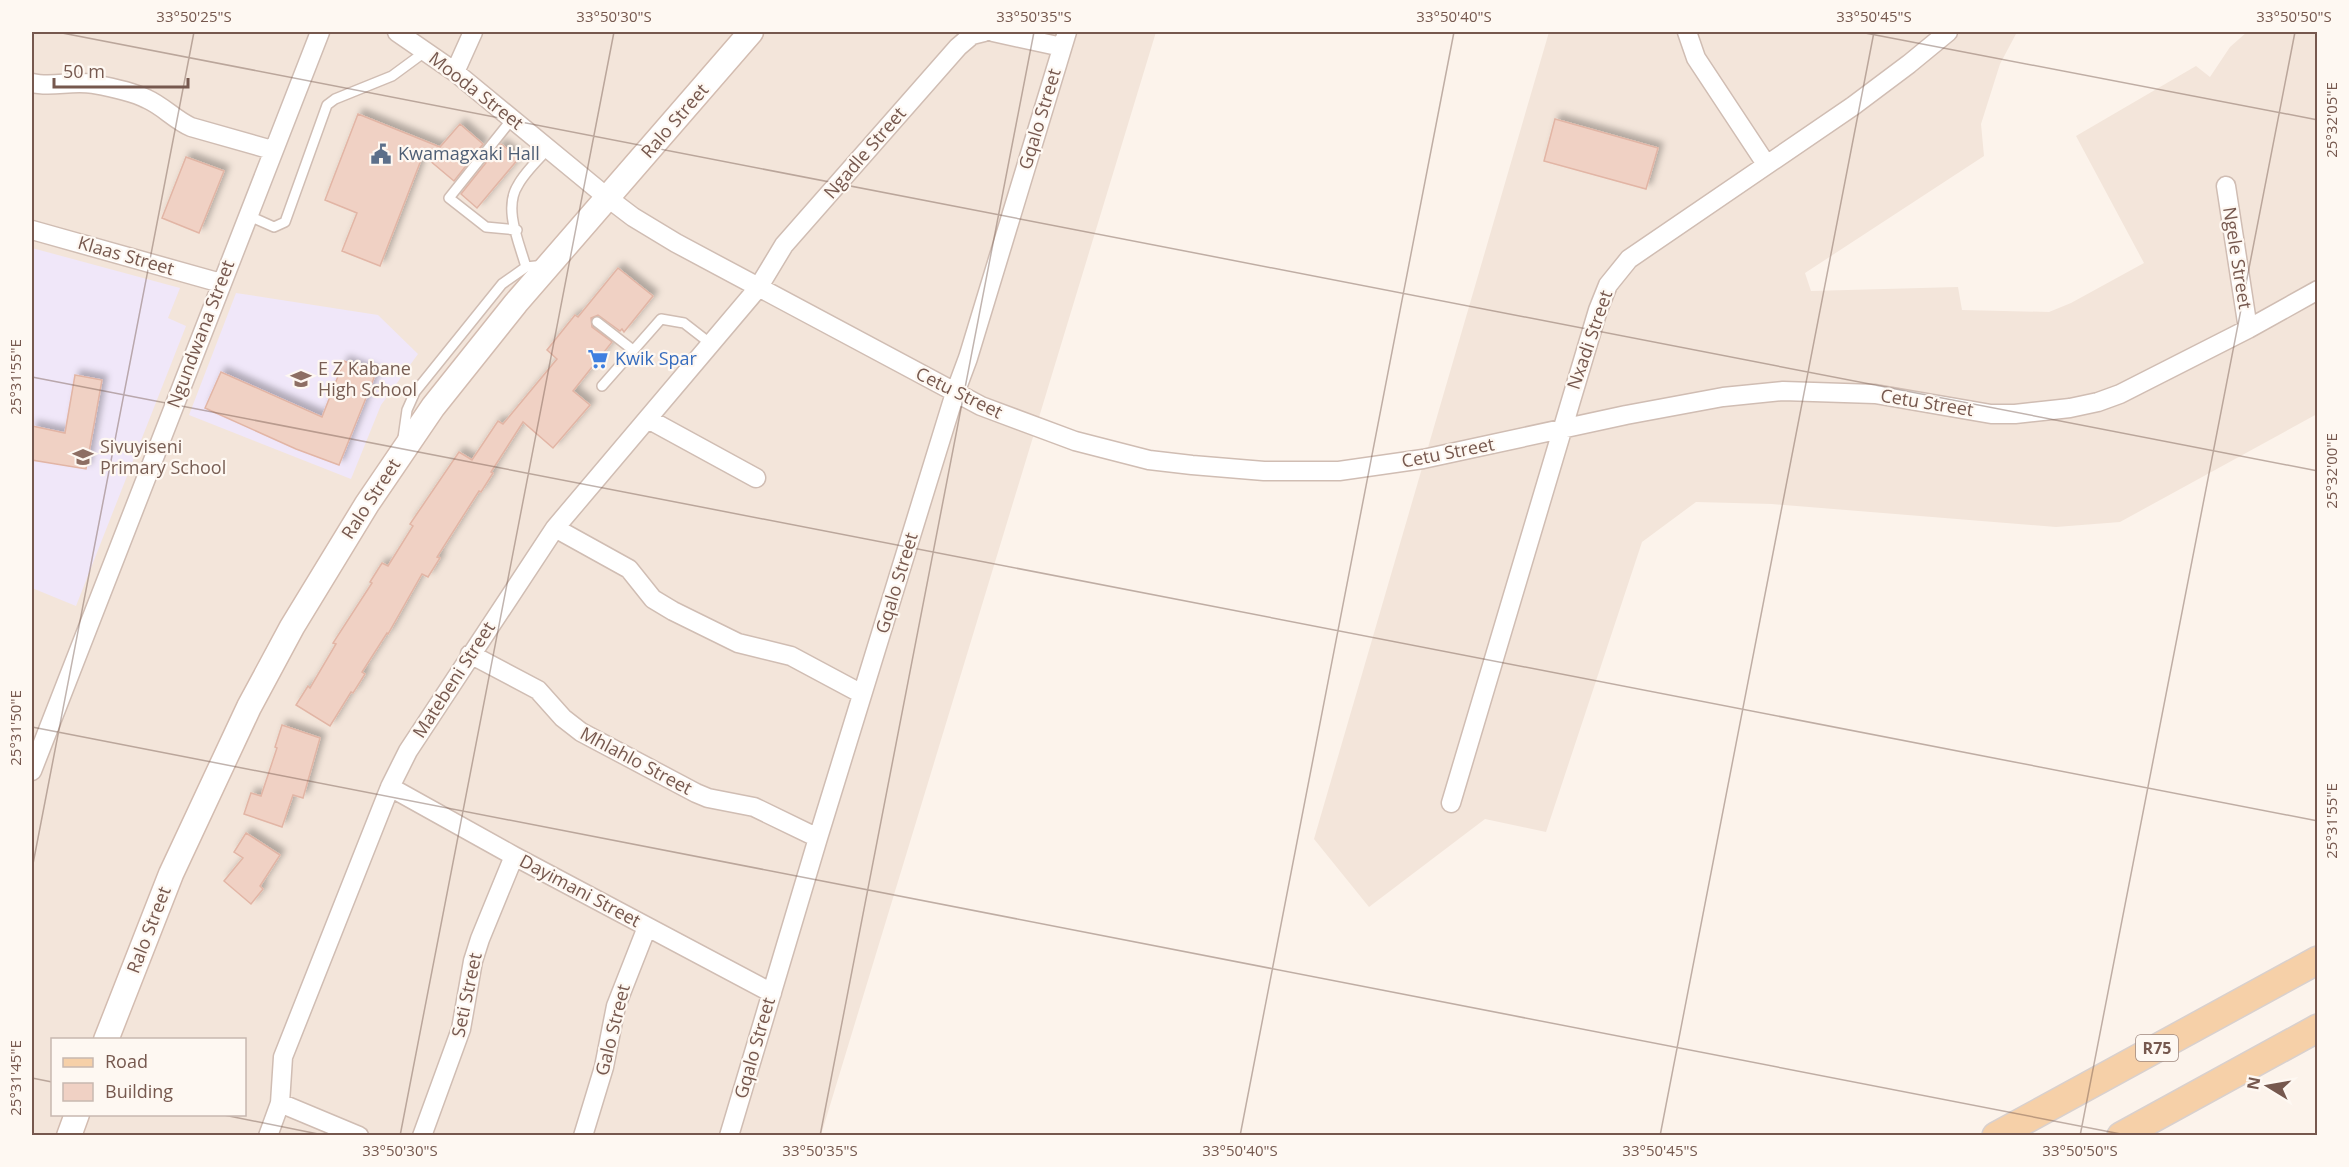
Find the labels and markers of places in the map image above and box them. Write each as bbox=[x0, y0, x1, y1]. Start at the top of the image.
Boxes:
place label: Kwamagxaki Hall bbox=[398, 141, 540, 165]
public building icon: Kwamagxaki Hall bbox=[369, 142, 393, 166]
place label: Kwik Spar bbox=[615, 346, 698, 370]
supermarket icon: Kwik Spar bbox=[586, 347, 610, 371]
place label: E Z Kabane High School bbox=[318, 356, 417, 401]
school or university icon: E Z Kabane High School bbox=[289, 367, 313, 391]
place label: Sivuyiseni Primary School bbox=[100, 434, 226, 479]
school or university icon: Sivuyiseni Primary School bbox=[71, 445, 95, 469]

